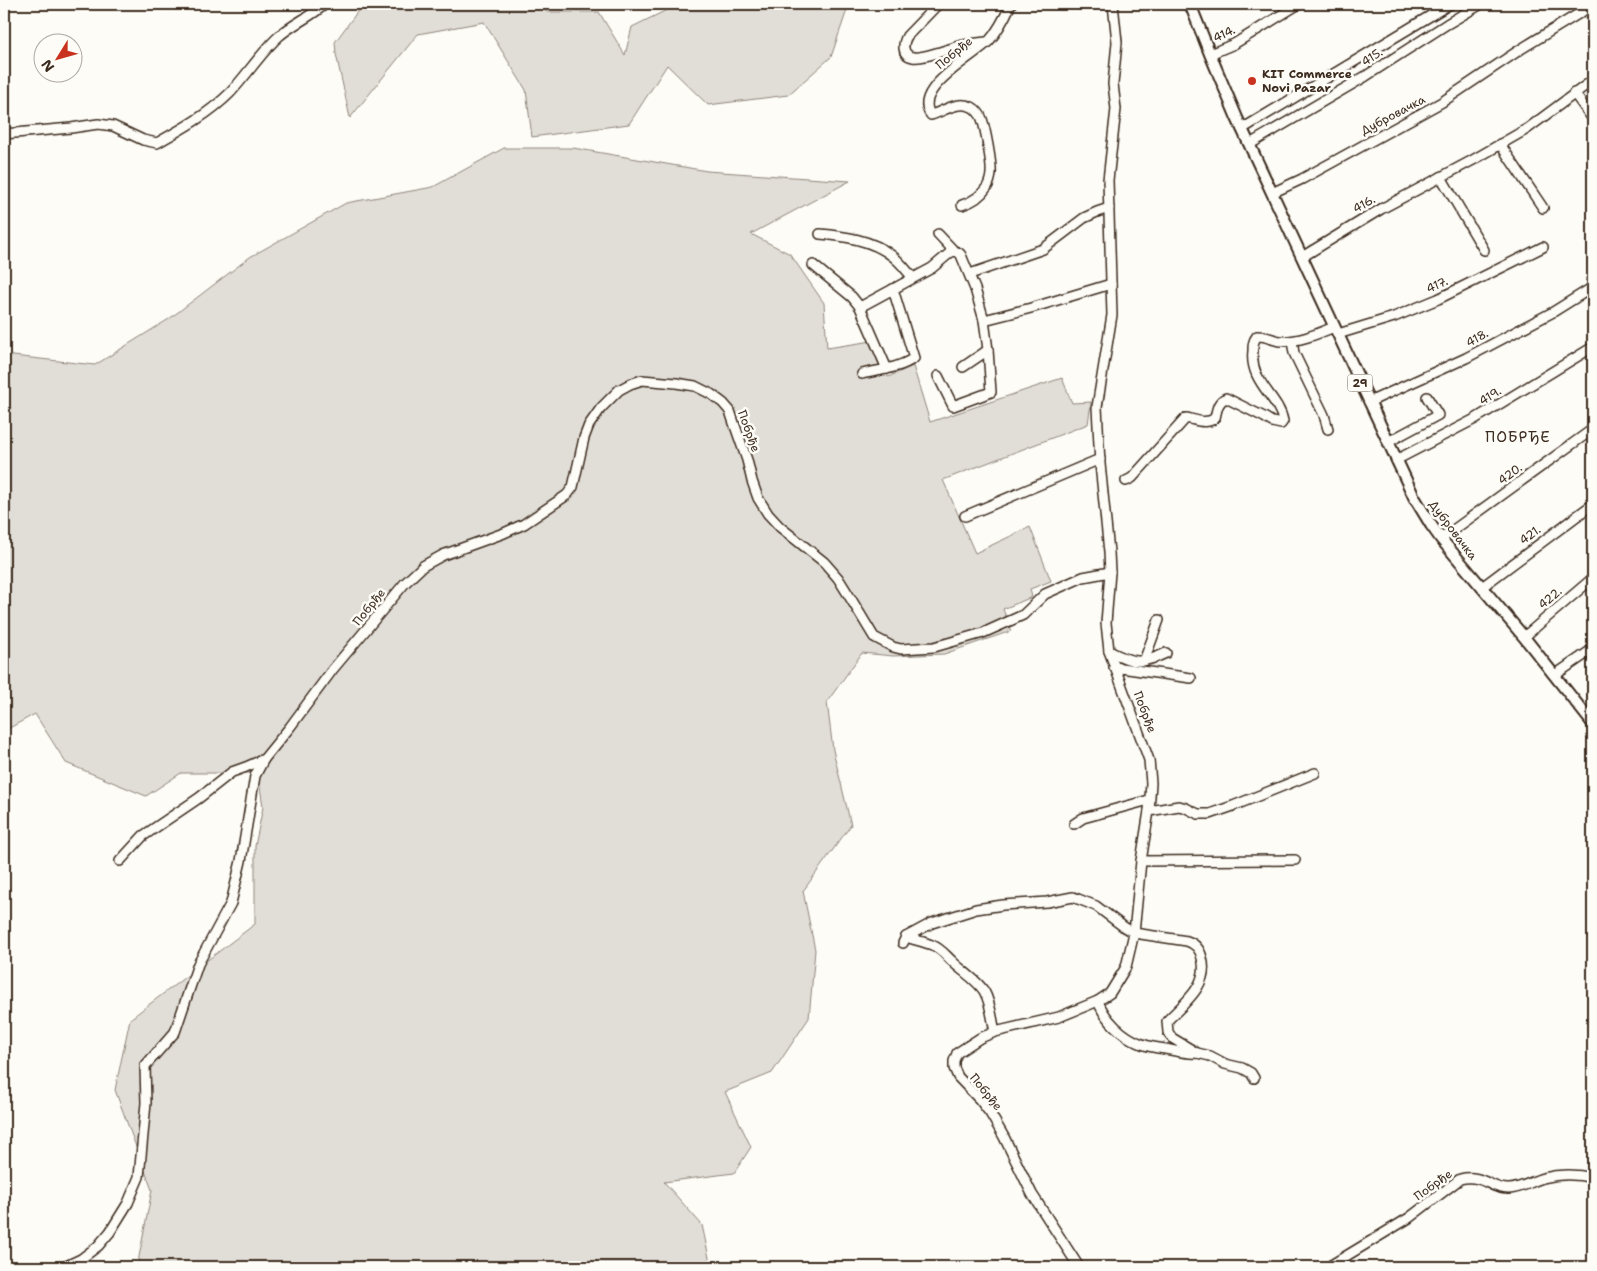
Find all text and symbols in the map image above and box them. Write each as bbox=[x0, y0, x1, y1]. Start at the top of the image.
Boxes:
street label: 414. bbox=[1210, 22, 1238, 46]
north arrow bbox=[32, 32, 82, 82]
street label: Побрђе bbox=[932, 33, 976, 73]
street label: 415. bbox=[1358, 44, 1386, 70]
text: N bbox=[37, 56, 58, 76]
place label: KIT Commerce Novi Pazar bbox=[1262, 66, 1352, 96]
marker: KIT Commerce Novi Pazar bbox=[1246, 75, 1258, 87]
street label: Дубровачка bbox=[1358, 91, 1429, 139]
street label: 416. bbox=[1350, 191, 1378, 217]
street label: 417. bbox=[1424, 273, 1450, 297]
street label: 418. bbox=[1463, 325, 1491, 351]
road number: 29 bbox=[1348, 374, 1372, 392]
street label: 419. bbox=[1476, 383, 1504, 409]
street label: Побрђе bbox=[734, 408, 764, 454]
district label: ПОБРЂЕ bbox=[1485, 427, 1551, 447]
street label: 420. bbox=[1495, 460, 1525, 488]
street label: Дубровачка bbox=[1425, 497, 1481, 564]
street label: 421. bbox=[1516, 522, 1544, 548]
street label: 422. bbox=[1535, 583, 1565, 613]
street label: Побрђе bbox=[349, 585, 389, 629]
street label: Побрђе bbox=[1130, 689, 1160, 735]
street label: Побрђе bbox=[966, 1070, 1006, 1114]
street label: Побрђе bbox=[1411, 1166, 1455, 1204]

